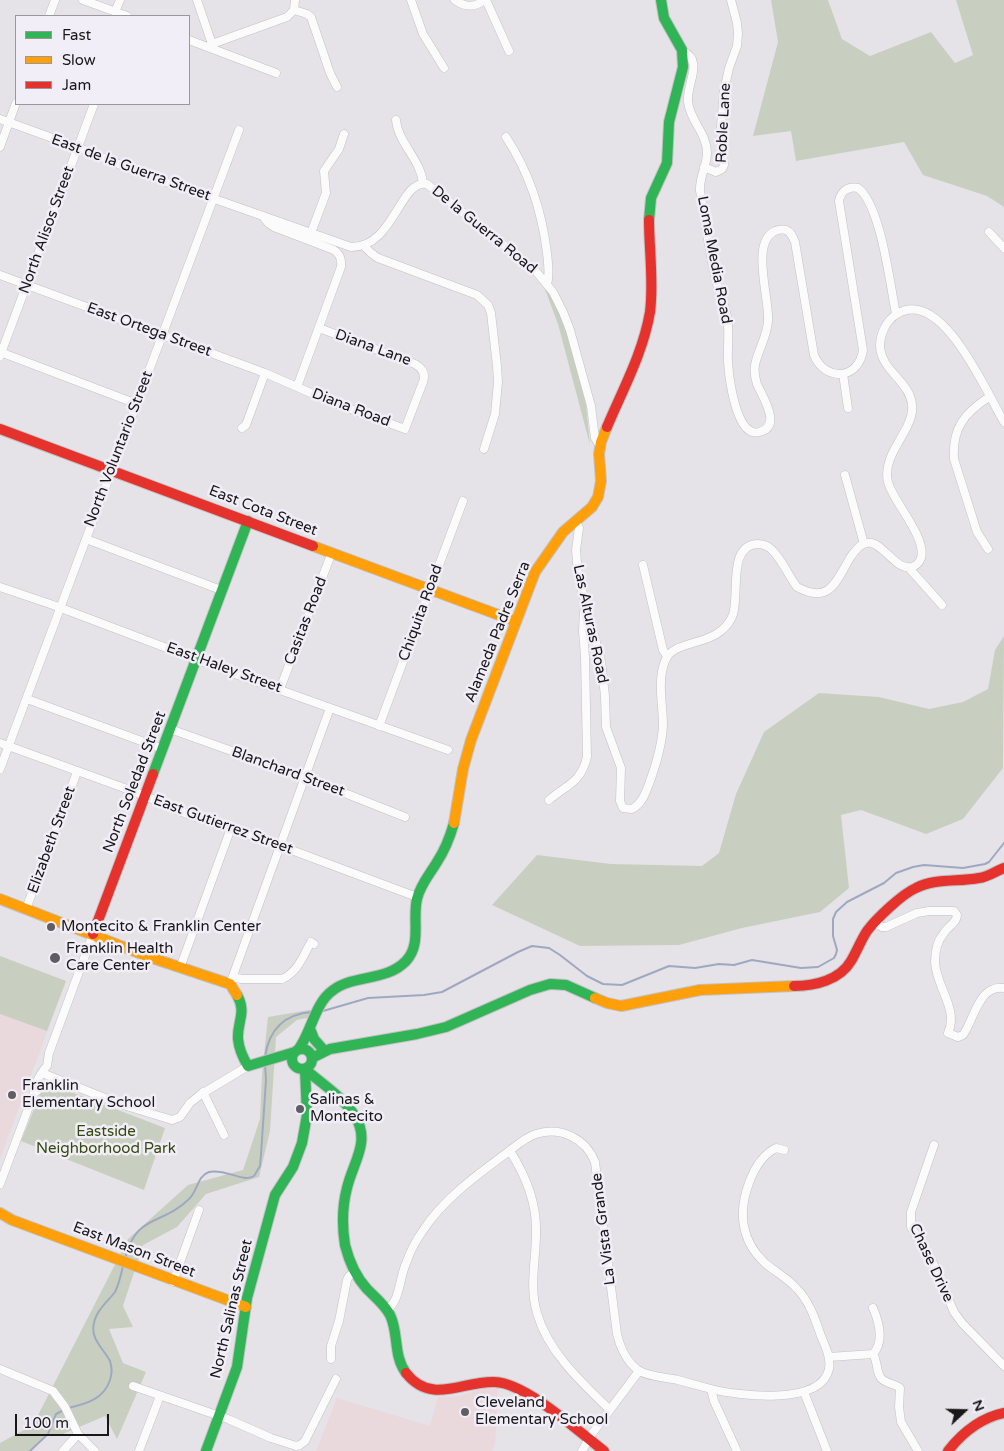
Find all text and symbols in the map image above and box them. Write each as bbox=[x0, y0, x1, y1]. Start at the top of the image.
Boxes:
legend bbox=[15, 15, 190, 105]
text: Fast bbox=[62, 26, 91, 44]
text: Slow bbox=[62, 51, 96, 69]
text: Jam bbox=[62, 76, 91, 94]
street label: Roble Lane bbox=[713, 83, 735, 163]
street label: East de la Guerra Street bbox=[49, 131, 213, 205]
street label: North Alisos Street bbox=[16, 164, 78, 296]
street label: De la Guerra Road bbox=[428, 182, 540, 278]
street label: Loma Media Road bbox=[693, 195, 735, 325]
street label: East Ortega Street bbox=[84, 299, 214, 361]
street label: Diana Lane bbox=[333, 326, 413, 370]
street label: North Voluntario Street bbox=[81, 369, 157, 529]
street label: Diana Road bbox=[309, 385, 393, 431]
street label: East Cota Street bbox=[206, 482, 320, 540]
street label: Alameda Padre Serra bbox=[461, 559, 535, 705]
street label: Chiquita Road bbox=[395, 562, 447, 664]
street label: Las Alturas Road bbox=[569, 563, 611, 685]
street label: Casitas Road bbox=[281, 574, 331, 668]
street label: East Haley Street bbox=[164, 639, 284, 697]
street label: North Soledad Street bbox=[100, 709, 170, 855]
street label: Blanchard Street bbox=[229, 743, 347, 801]
street label: Elizabeth Street bbox=[24, 784, 80, 896]
street label: East Gutierrez Street bbox=[151, 791, 295, 859]
place label: Montecito & Franklin Center bbox=[61, 918, 261, 936]
marker: Montecito & Franklin Center bbox=[45, 921, 57, 933]
place label: Franklin Health Care Center bbox=[66, 940, 173, 975]
marker: Franklin Health Care Center bbox=[48, 951, 62, 965]
place label: Franklin Elementary School bbox=[22, 1077, 155, 1112]
marker: Franklin Elementary School bbox=[6, 1089, 18, 1101]
place label: Salinas & Montecito bbox=[310, 1091, 383, 1126]
marker: Salinas & Montecito bbox=[294, 1103, 306, 1115]
park label: Eastside Neighborhood Park bbox=[36, 1123, 176, 1158]
street label: La Vista Grande bbox=[588, 1172, 620, 1286]
street label: East Mason Street bbox=[70, 1218, 198, 1282]
street label: Chase Drive bbox=[905, 1221, 957, 1305]
street label: North Salinas Street bbox=[207, 1238, 257, 1380]
north arrow bbox=[939, 1386, 989, 1436]
place label: Cleveland Elementary School bbox=[475, 1394, 608, 1429]
text: N bbox=[969, 1397, 988, 1414]
scale bar bbox=[18, 1404, 111, 1436]
marker: Cleveland Elementary School bbox=[459, 1406, 471, 1418]
text: 100 m bbox=[23, 1414, 69, 1432]

